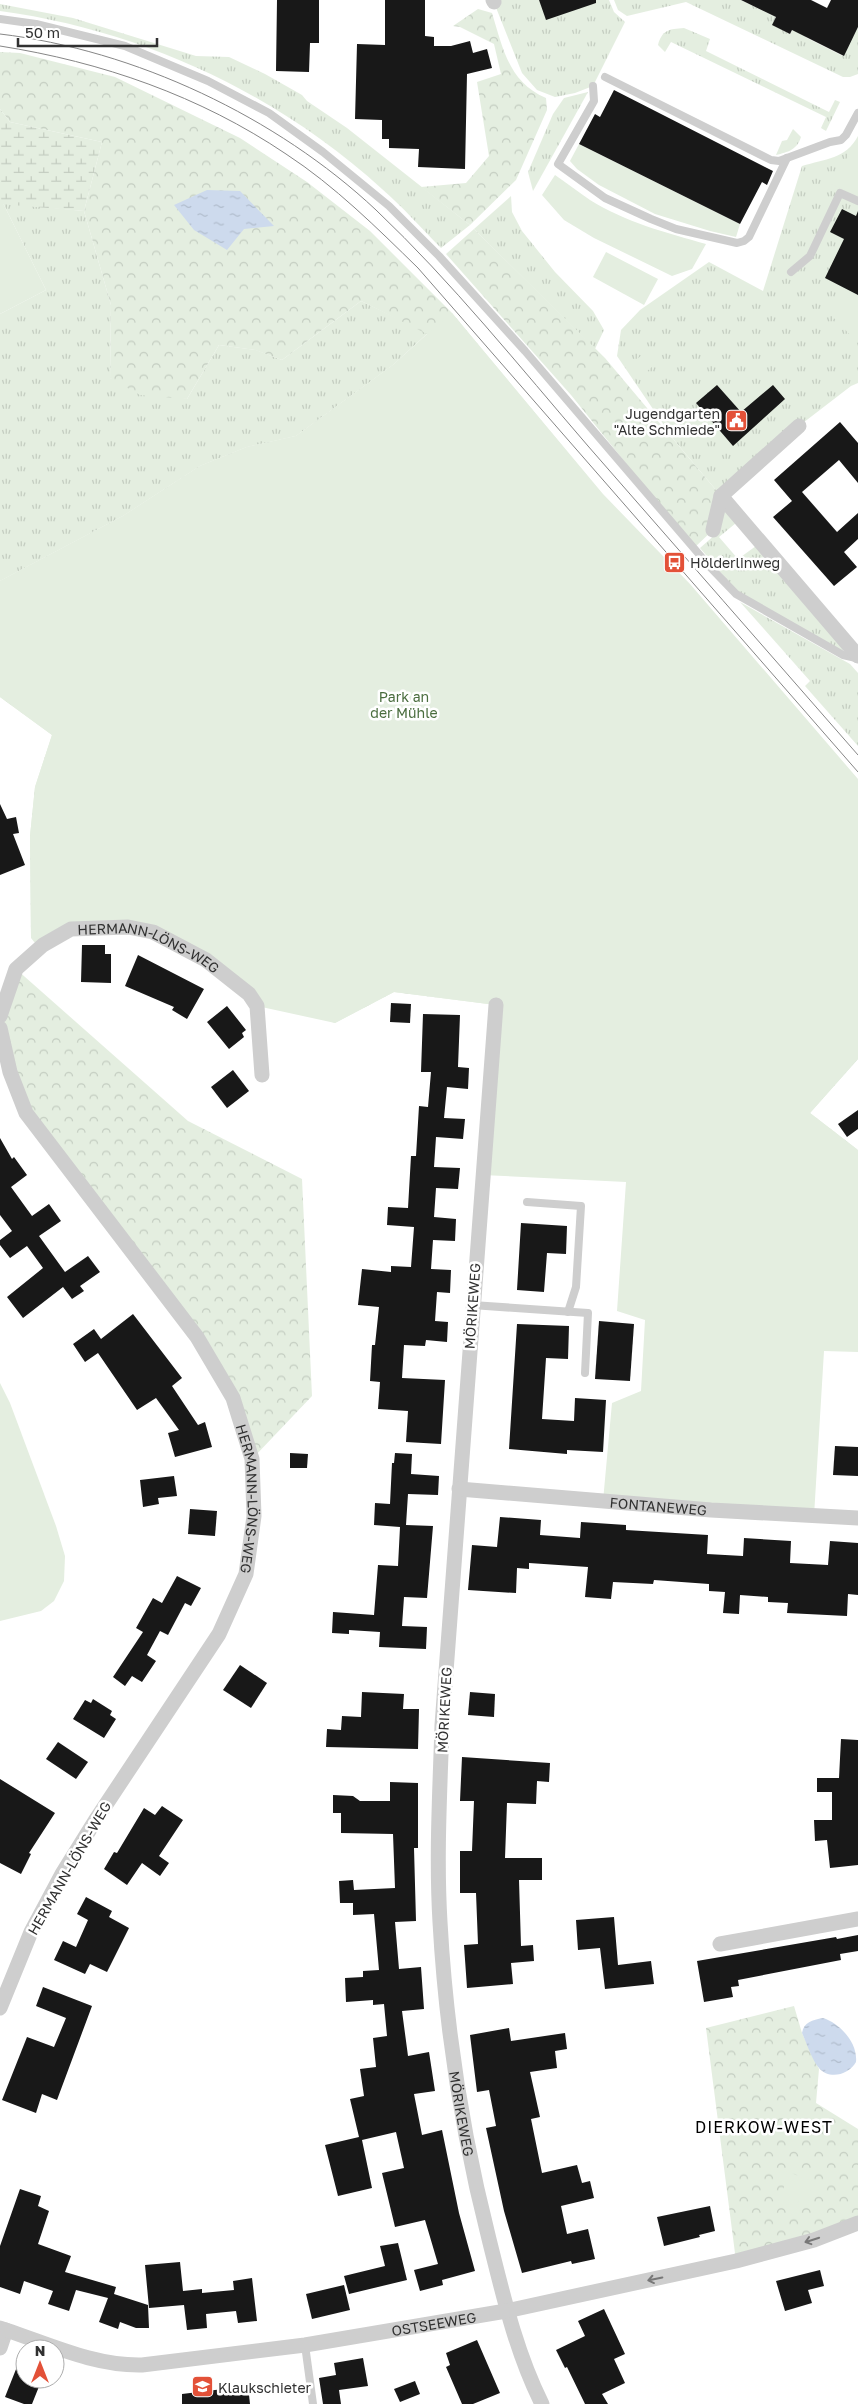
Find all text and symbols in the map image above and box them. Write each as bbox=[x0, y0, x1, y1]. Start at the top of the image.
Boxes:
scale bar bbox=[18, 15, 156, 47]
text: 50 m bbox=[25, 23, 60, 41]
place label: Jugendgarten "Alte Schmiede" bbox=[614, 405, 720, 438]
public building icon: Jugendgarten "Alte Schmiede" bbox=[724, 409, 748, 433]
bus stop icon: Hölderlinweg bbox=[662, 550, 686, 574]
place label: Hölderlinweg bbox=[690, 554, 780, 571]
park label: Park an der Mühle bbox=[370, 688, 438, 721]
street label: HERMANN-LÖNS-WEG bbox=[77, 919, 223, 976]
street label: MÖRIKEWEG bbox=[461, 1262, 483, 1350]
street label: HERMANN-LÖNS-WEG bbox=[233, 1422, 263, 1575]
street label: FONTANEWEG bbox=[609, 1493, 708, 1518]
street label: MÖRIKEWEG bbox=[433, 1666, 455, 1754]
street label: HERMANN-LÖNS-WEG bbox=[24, 1798, 114, 1938]
street label: MÖRIKEWEG bbox=[447, 2070, 478, 2158]
district label: DIERKOW-WEST bbox=[695, 2117, 833, 2137]
one-way arrow bbox=[805, 2236, 821, 2245]
one-way arrow bbox=[647, 2274, 663, 2284]
street label: OSTSEEWEG bbox=[390, 2308, 477, 2339]
north arrow bbox=[15, 2339, 65, 2389]
text: N bbox=[35, 2342, 45, 2359]
school or university icon: Klaukschieter bbox=[190, 2375, 214, 2399]
place label: Klaukschieter bbox=[218, 2379, 312, 2396]

